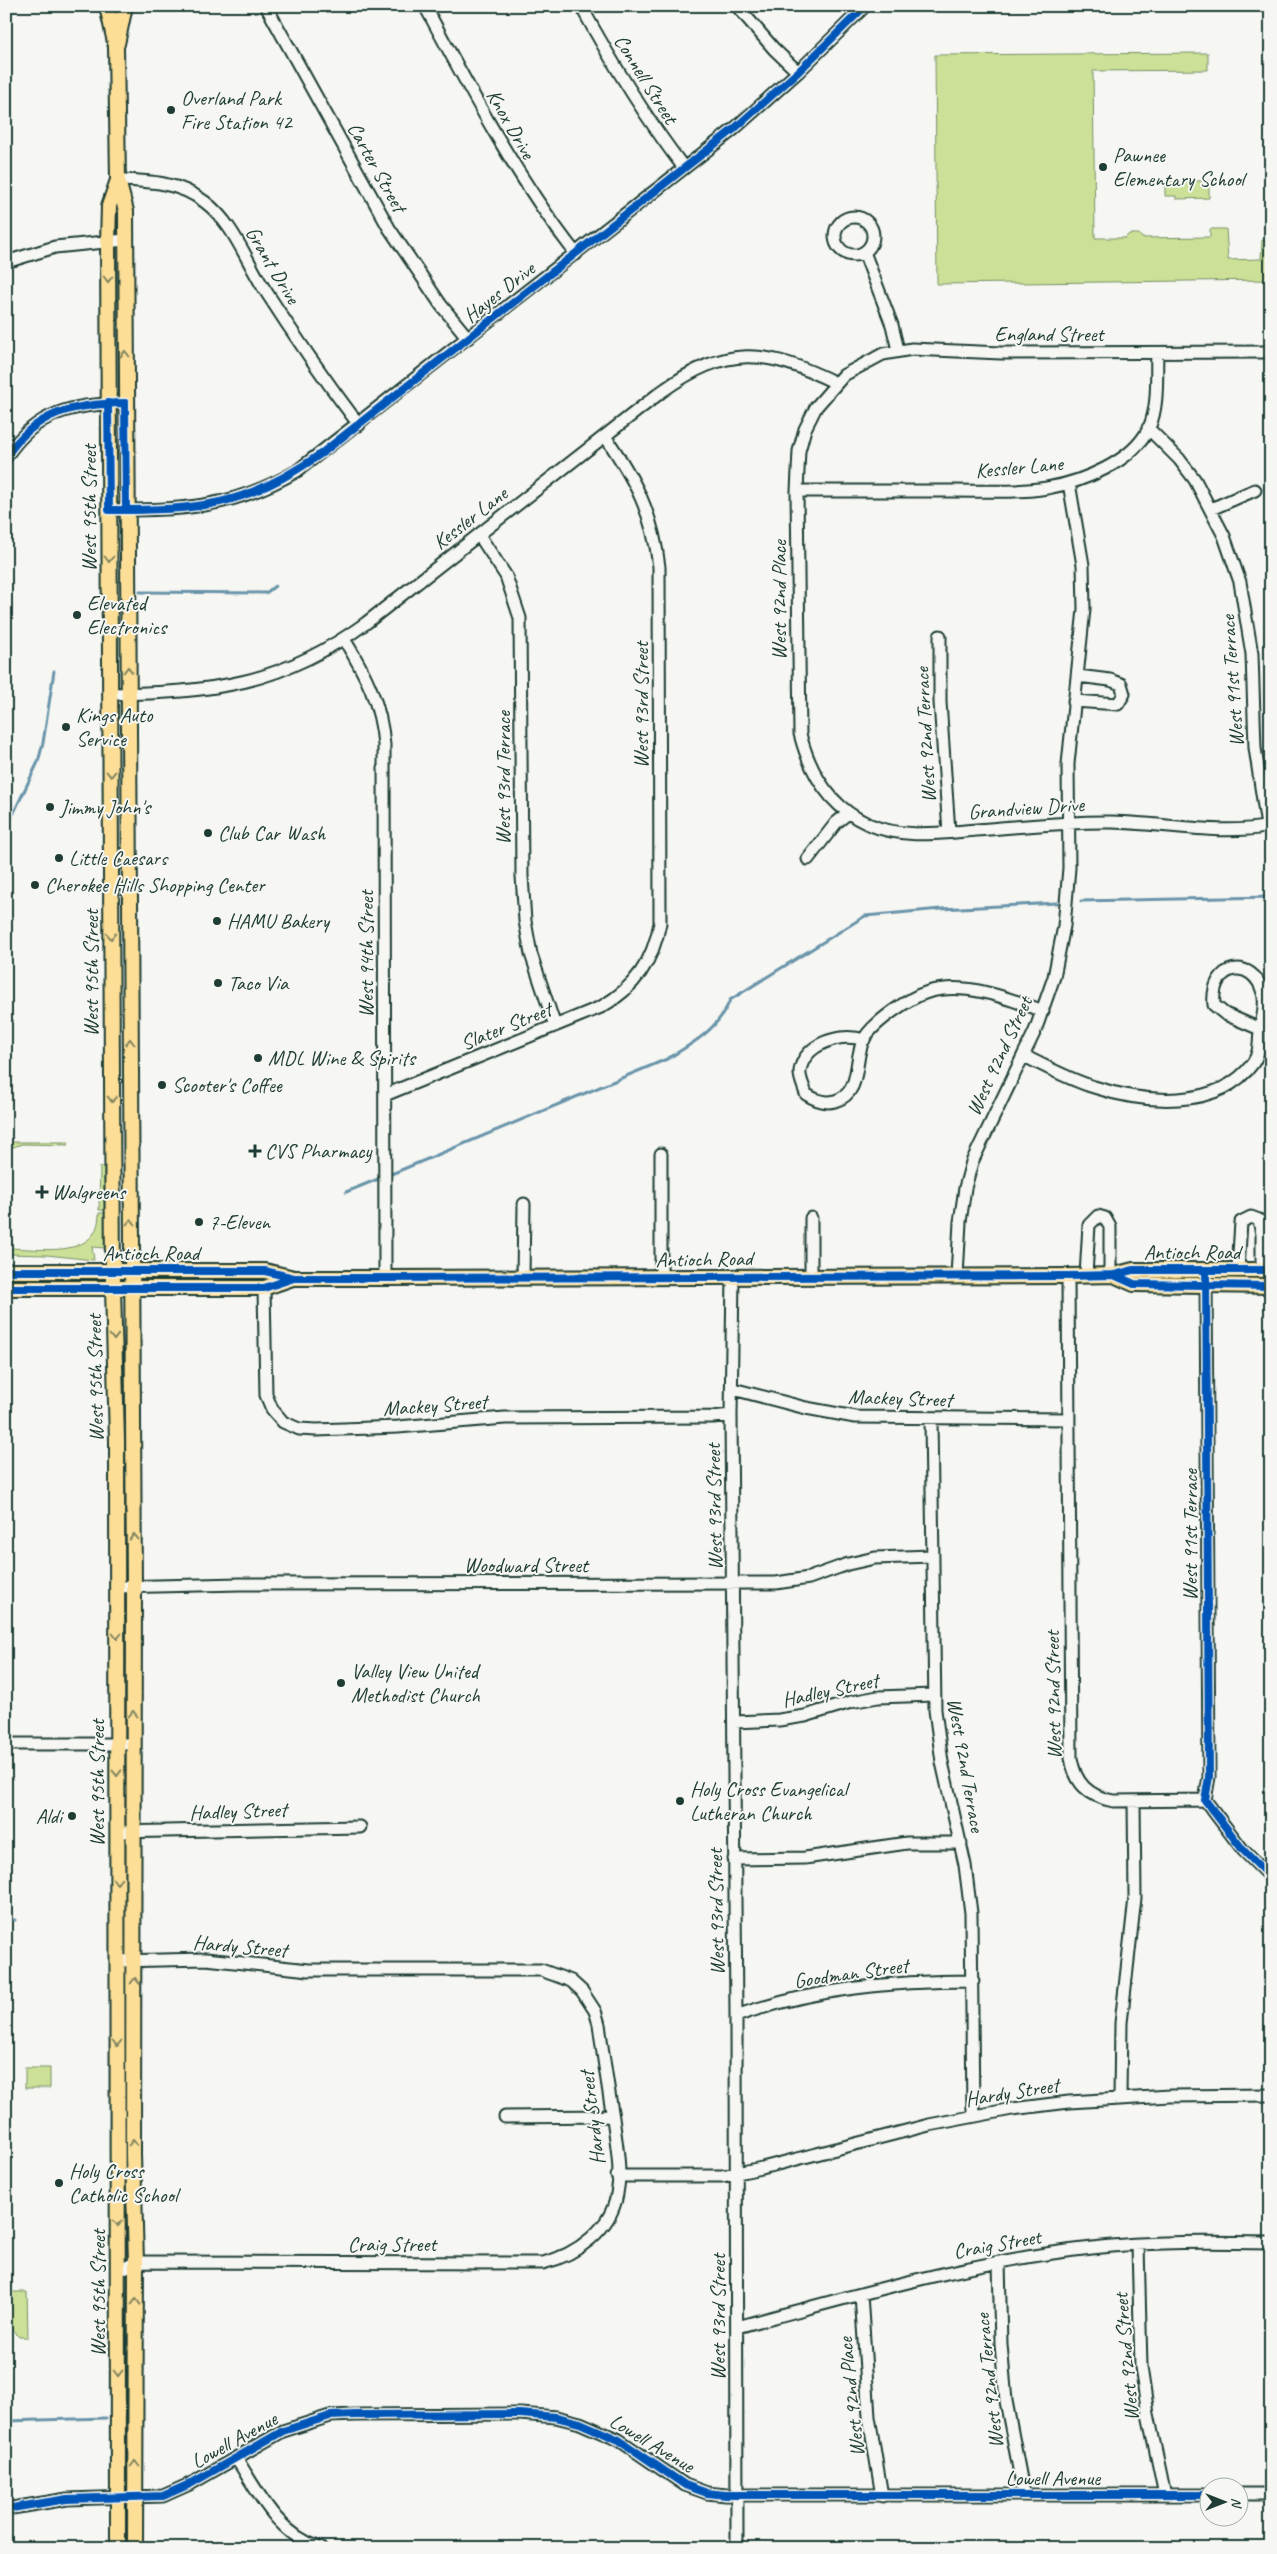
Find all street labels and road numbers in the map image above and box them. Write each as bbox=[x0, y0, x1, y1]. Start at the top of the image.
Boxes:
street label: Connell Street bbox=[608, 29, 685, 130]
street label: Knox Drive bbox=[481, 85, 542, 164]
street label: Carter Street bbox=[342, 117, 414, 219]
street label: Grant Drive bbox=[240, 222, 307, 309]
street label: Hayes Drive bbox=[458, 254, 542, 328]
street label: England Street bbox=[995, 321, 1105, 347]
street label: West 95th Street bbox=[76, 442, 102, 572]
street label: Kessler Lane bbox=[974, 450, 1066, 484]
street label: Kessler Lane bbox=[427, 479, 514, 555]
street label: West 92nd Place bbox=[766, 539, 792, 660]
street label: West 91st Terrace bbox=[1214, 613, 1250, 748]
street label: West 93rd Street bbox=[628, 640, 654, 768]
street label: West 92nd Terrace bbox=[908, 666, 942, 803]
street label: West 93rd Terrace bbox=[490, 710, 516, 845]
street label: Grandview Drive bbox=[967, 791, 1086, 825]
street label: West 94th Street bbox=[353, 888, 379, 1018]
street label: West 95th Street bbox=[78, 907, 104, 1037]
street label: West 92nd Street bbox=[960, 990, 1039, 1120]
street label: Slater Street bbox=[457, 995, 558, 1056]
street label: Antioch Road bbox=[1144, 1239, 1244, 1265]
street label: Antioch Road bbox=[103, 1240, 203, 1266]
street label: Antioch Road bbox=[655, 1245, 756, 1273]
street label: West 95th Street bbox=[81, 1312, 109, 1442]
street label: Mackey Street bbox=[847, 1383, 956, 1413]
street label: Mackey Street bbox=[382, 1388, 491, 1422]
street label: West 93rd Street bbox=[700, 1442, 728, 1570]
street label: West 91st Terrace bbox=[1177, 1468, 1203, 1601]
street label: Woodward Street bbox=[464, 1552, 590, 1578]
street label: West 92nd Street bbox=[1039, 1629, 1067, 1759]
street label: Hadley Street bbox=[780, 1667, 883, 1713]
street label: West 92nd Terrace bbox=[941, 1696, 991, 1835]
street label: West 95th Street bbox=[84, 1717, 110, 1847]
street label: Hadley Street bbox=[189, 1796, 290, 1826]
street label: West 93rd Street bbox=[702, 1847, 730, 1975]
street label: Hardy Street bbox=[192, 1929, 291, 1963]
street label: Goodman Street bbox=[792, 1952, 913, 1994]
street label: Hardy Street bbox=[573, 2067, 611, 2166]
street label: Hardy Street bbox=[963, 2071, 1064, 2112]
street label: Craig Street bbox=[951, 2223, 1045, 2264]
street label: West 95th Street bbox=[85, 2227, 111, 2357]
street label: Craig Street bbox=[348, 2231, 438, 2257]
street label: West 93rd Street bbox=[705, 2252, 731, 2380]
street label: West 92nd Street bbox=[1107, 2290, 1145, 2422]
street label: West 92nd Terrace bbox=[969, 2311, 1009, 2450]
street label: West 92nd Place bbox=[832, 2335, 870, 2458]
street label: Lowell Avenue bbox=[186, 2405, 283, 2474]
street label: Lowell Avenue bbox=[605, 2408, 700, 2479]
street label: Lowell Avenue bbox=[1006, 2465, 1101, 2491]

